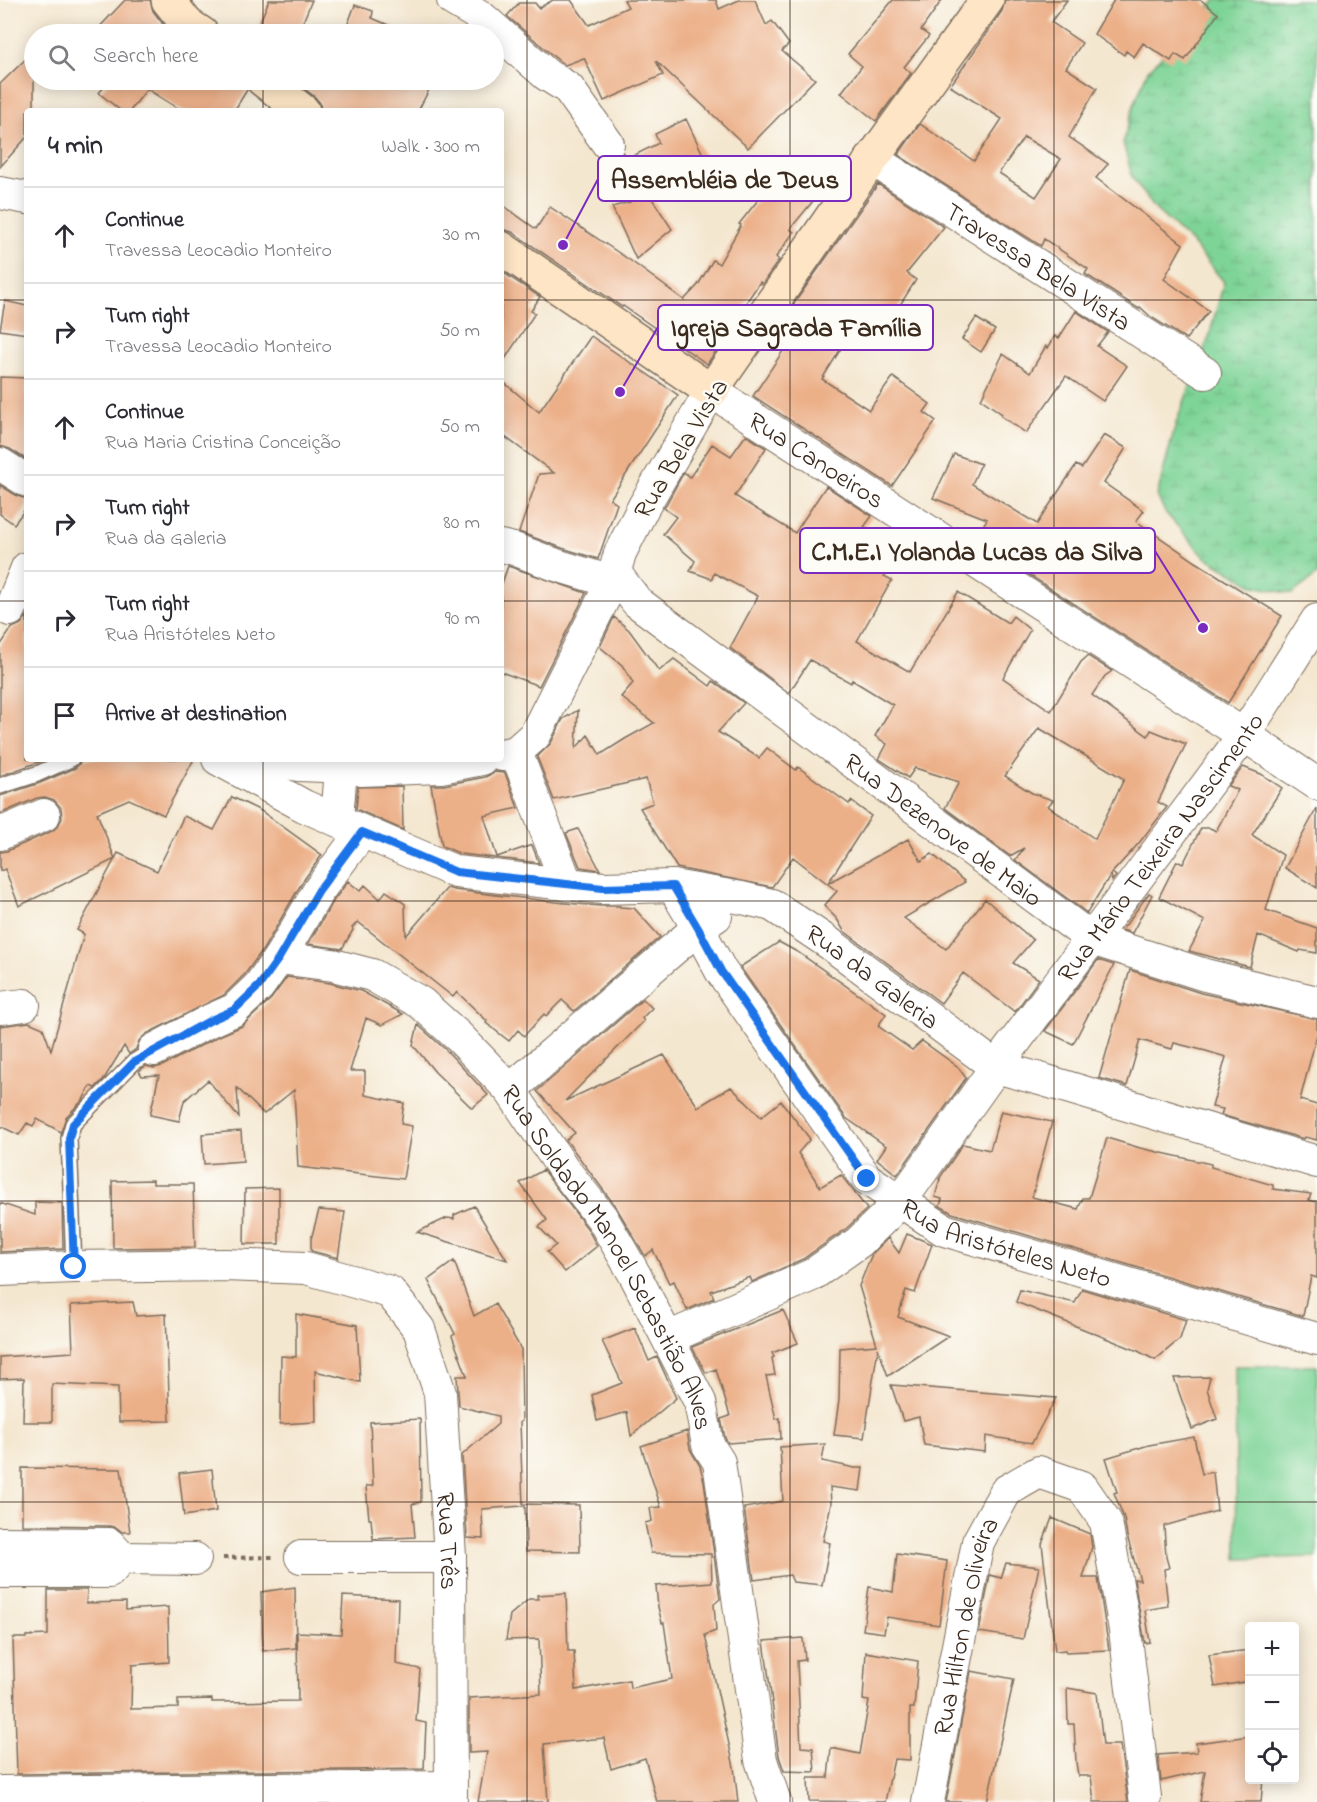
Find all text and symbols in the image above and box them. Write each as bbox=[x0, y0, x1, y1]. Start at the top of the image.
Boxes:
search box bbox=[24, 24, 504, 90]
icon: search bbox=[45, 41, 78, 74]
text: Search here bbox=[93, 41, 198, 73]
text: 4 min bbox=[48, 128, 103, 166]
text: Walk · 300 m bbox=[381, 133, 480, 162]
callout: Assembléia de Deus bbox=[598, 156, 851, 201]
text: Assembléia de Deus bbox=[611, 162, 839, 201]
street label: Travessa Bela Vista bbox=[936, 195, 1138, 343]
text: Continue bbox=[105, 205, 184, 237]
icon: ahead bbox=[48, 219, 81, 252]
text: 30 m bbox=[443, 221, 480, 250]
text: Travessa Leocadio Monteiro bbox=[105, 237, 332, 266]
text: Turn right bbox=[105, 301, 190, 333]
callout: Igreja Sagrada Família bbox=[658, 305, 933, 350]
text: Igreja Sagrada Família bbox=[670, 310, 922, 350]
icon: right bbox=[48, 315, 81, 348]
text: 50 m bbox=[439, 317, 480, 346]
text: Travessa Leocadio Monteiro bbox=[105, 333, 332, 362]
street label: Rua Bela Vista bbox=[626, 372, 740, 527]
text: Continue bbox=[105, 397, 184, 429]
street label: Rua Canoeiros bbox=[740, 404, 891, 520]
icon: ahead bbox=[48, 411, 81, 444]
text: 50 m bbox=[439, 413, 480, 442]
text: Rua Maria Cristina Conceição bbox=[105, 429, 341, 458]
text: Turn right bbox=[105, 493, 190, 525]
icon: right bbox=[48, 507, 81, 540]
text: 80 m bbox=[443, 509, 480, 538]
text: Rua da Galeria bbox=[105, 525, 227, 554]
callout: C.M.E.I Yolanda Lucas da Silva bbox=[800, 528, 1155, 573]
text: C.M.E.I Yolanda Lucas da Silva bbox=[811, 534, 1143, 573]
text: Turn right bbox=[105, 589, 190, 621]
icon: right bbox=[48, 603, 81, 636]
text: 90 m bbox=[445, 605, 480, 634]
text: Rua Aristóteles Neto bbox=[105, 621, 275, 650]
icon: arrive bbox=[48, 699, 81, 732]
text: Arrive at destination bbox=[105, 699, 287, 731]
street label: Rua Mário Teixeira Nascimento bbox=[1049, 706, 1275, 991]
street label: Rua Dezenove de Maio bbox=[834, 745, 1049, 918]
street label: Rua da Galeria bbox=[797, 916, 946, 1041]
street label: Rua Soldado Manoel Sebastião Alves bbox=[490, 1078, 721, 1433]
route end bbox=[853, 1165, 879, 1191]
street label: Rua Aristóteles Neto bbox=[892, 1190, 1115, 1300]
route start bbox=[60, 1253, 86, 1279]
street label: Rua Três bbox=[424, 1491, 466, 1590]
street label: Rua Hilton de Oliveira bbox=[925, 1511, 1010, 1739]
map controls bbox=[1245, 1622, 1299, 1784]
button: + bbox=[1245, 1622, 1299, 1676]
button: − bbox=[1245, 1676, 1299, 1730]
button: locate bbox=[1245, 1730, 1299, 1784]

